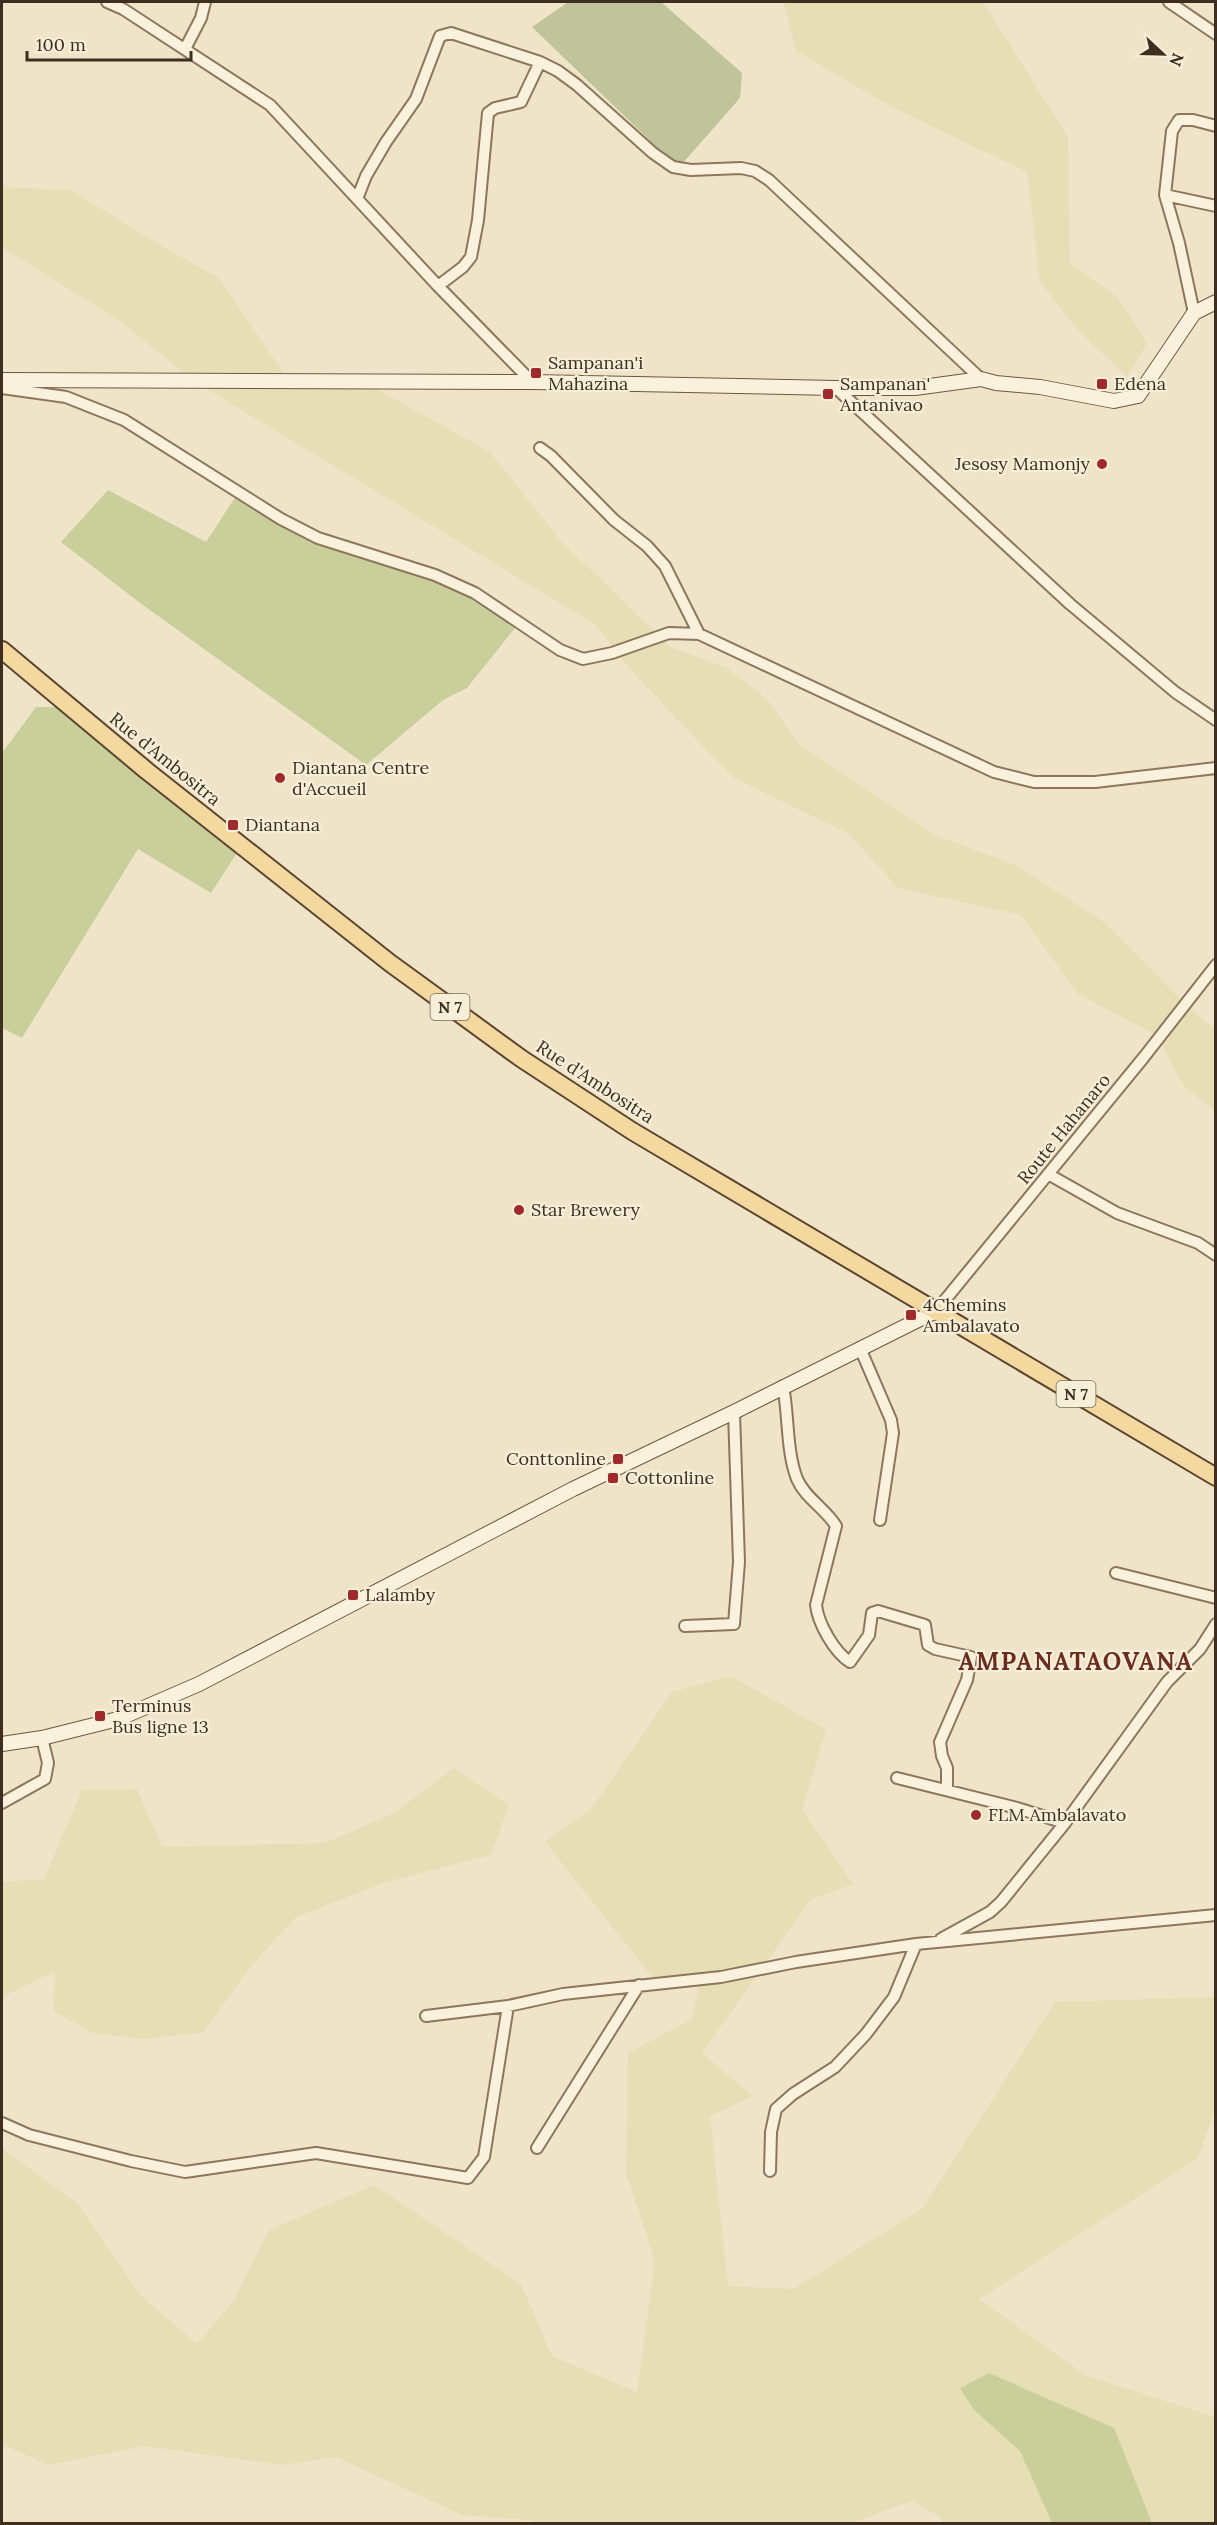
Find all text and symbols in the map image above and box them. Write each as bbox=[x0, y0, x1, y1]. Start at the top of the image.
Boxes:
scale bar bbox=[27, 24, 190, 62]
north arrow bbox=[1133, 24, 1193, 84]
text: 100 m bbox=[36, 33, 86, 56]
text: N bbox=[1165, 50, 1188, 69]
place label: Sampanan'i Mahazina bbox=[548, 351, 643, 395]
marker: Sampanan'i Mahazina bbox=[529, 366, 543, 380]
place label: Sampanan' Antanivao bbox=[839, 372, 930, 416]
place label: Edena bbox=[1114, 372, 1166, 395]
marker: Edena bbox=[1095, 377, 1109, 391]
marker: Sampanan' Antanivao bbox=[821, 387, 835, 401]
place label: Jesosy Mamonjy bbox=[954, 452, 1090, 475]
marker: Jesosy Mamonjy bbox=[1095, 457, 1109, 471]
street label: Rue d'Ambositra bbox=[105, 707, 225, 810]
place label: Diantana Centre d'Accueil bbox=[292, 756, 429, 800]
marker: Diantana Centre d'Accueil bbox=[273, 771, 287, 785]
place label: Diantana bbox=[245, 813, 320, 836]
marker: Diantana bbox=[226, 818, 240, 832]
road number: N 7 bbox=[430, 994, 470, 1020]
street label: Rue d'Ambositra bbox=[532, 1035, 659, 1128]
street label: Route Hahanaro bbox=[1012, 1069, 1115, 1189]
place label: Star Brewery bbox=[531, 1198, 640, 1221]
marker: Star Brewery bbox=[512, 1203, 526, 1217]
place label: 4Chemins Ambalavato bbox=[922, 1293, 1020, 1337]
marker: 4Chemins Ambalavato bbox=[904, 1308, 918, 1322]
road number: N 7 bbox=[1056, 1381, 1096, 1407]
place label: Conttonline bbox=[506, 1447, 606, 1470]
marker: Conttonline bbox=[611, 1452, 625, 1466]
place label: Cottonline bbox=[625, 1466, 715, 1489]
marker: Cottonline bbox=[606, 1471, 620, 1485]
place label: Lalamby bbox=[365, 1583, 436, 1606]
marker: Lalamby bbox=[346, 1588, 360, 1602]
district label: AMPANATAOVANA bbox=[958, 1646, 1194, 1677]
place label: Terminus Bus ligne 13 bbox=[112, 1694, 209, 1738]
marker: Terminus Bus ligne 13 bbox=[93, 1709, 107, 1723]
place label: FLM Ambalavato bbox=[988, 1803, 1126, 1826]
marker: FLM Ambalavato bbox=[969, 1808, 983, 1822]

